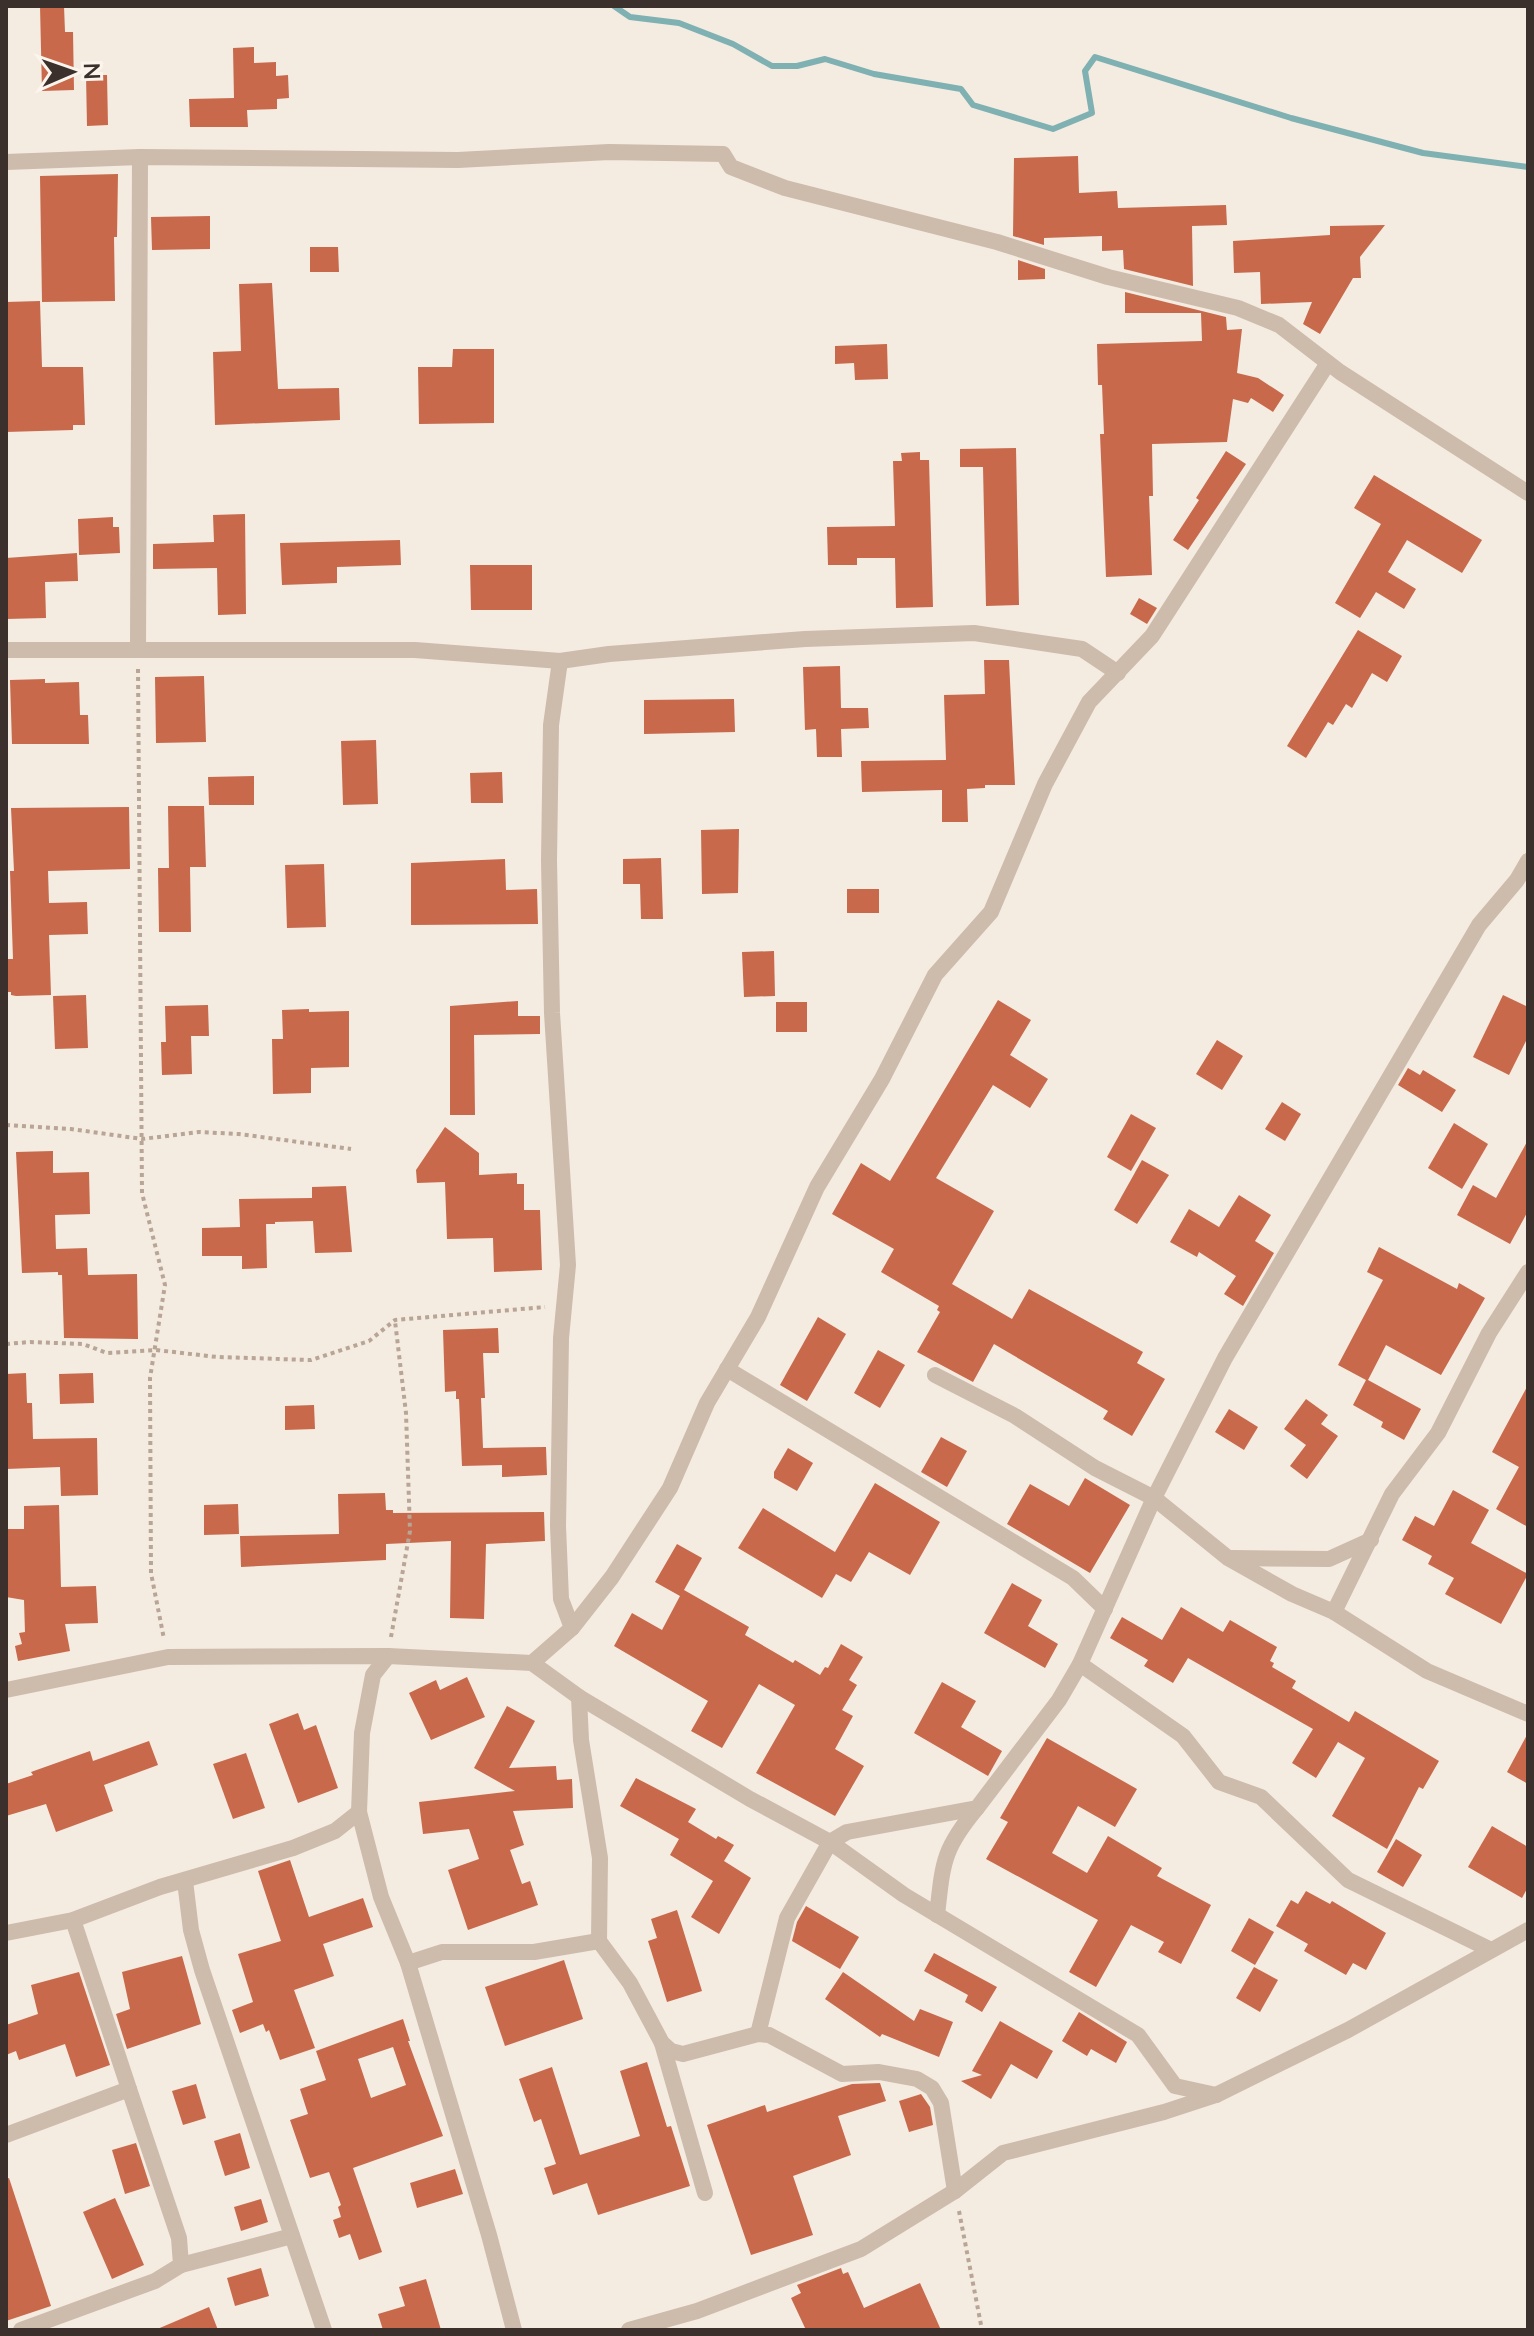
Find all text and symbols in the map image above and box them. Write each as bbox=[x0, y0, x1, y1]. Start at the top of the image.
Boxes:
north arrow bbox=[32, 32, 112, 112]
text: N bbox=[79, 62, 106, 80]

